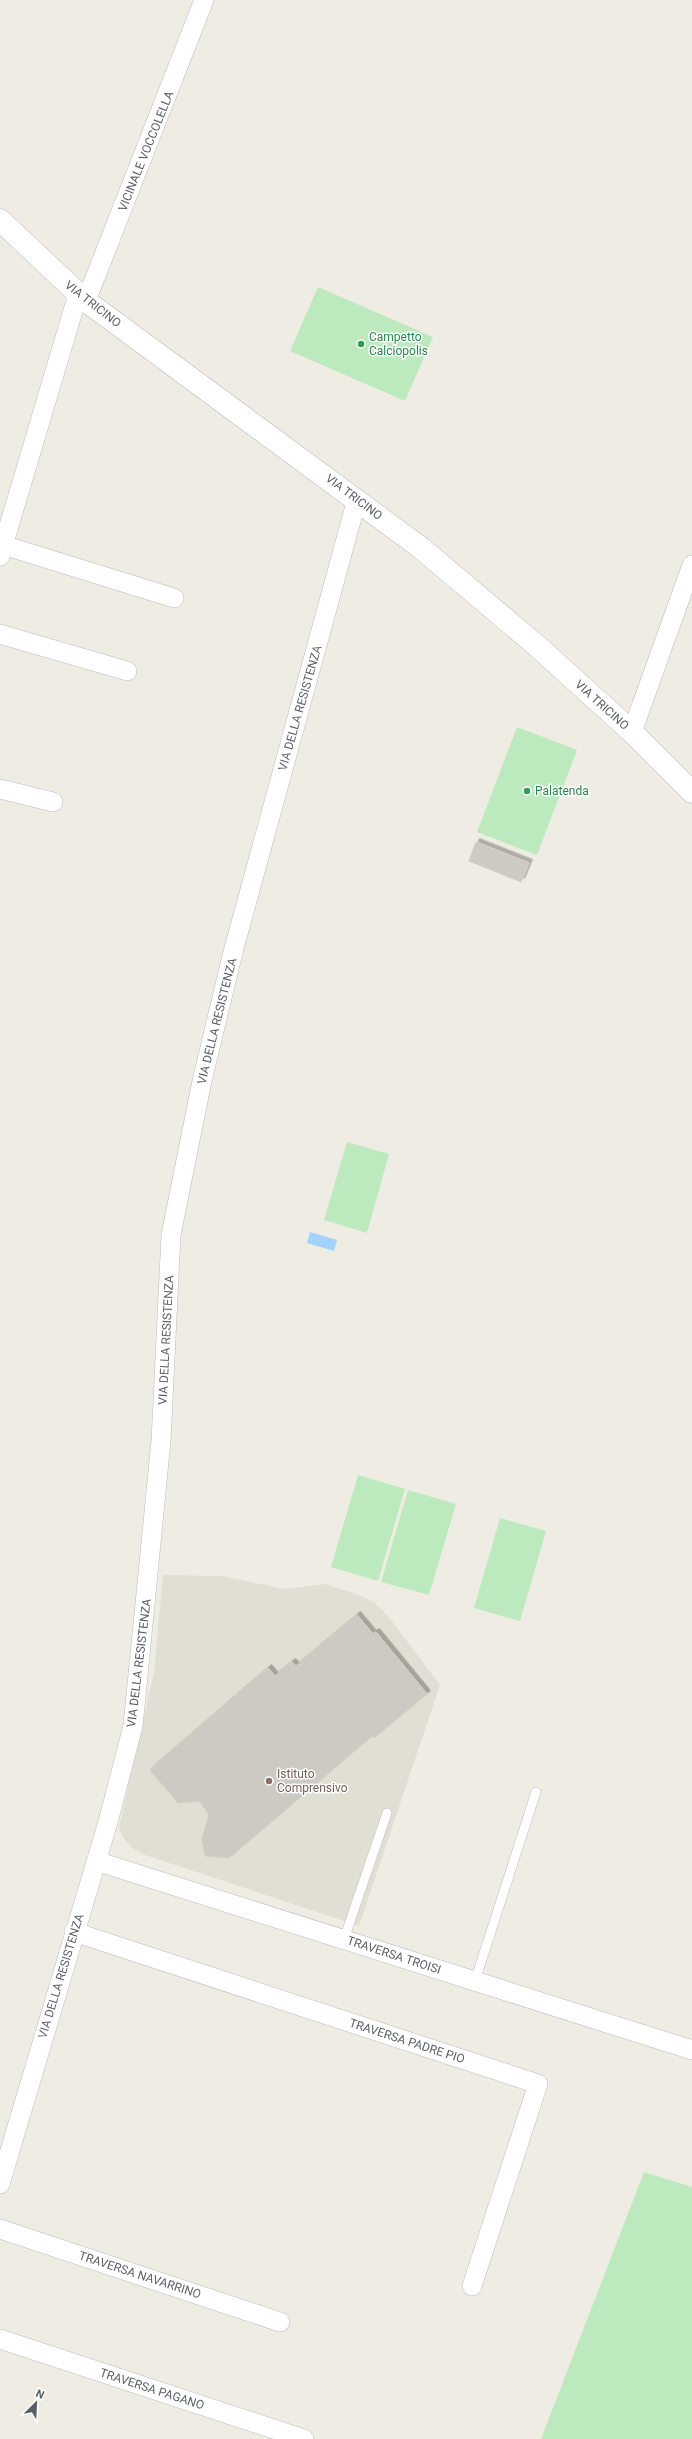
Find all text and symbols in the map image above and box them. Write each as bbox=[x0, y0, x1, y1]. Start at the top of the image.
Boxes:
street label: VICINALE VOCCOLELLA bbox=[115, 89, 177, 213]
street label: VIA TRICINO bbox=[62, 278, 124, 330]
place label: Campetto Calciopolis bbox=[369, 330, 428, 358]
marker: Campetto Calciopolis bbox=[356, 339, 366, 349]
street label: VIA TRICINO bbox=[323, 471, 385, 523]
street label: VIA DELLA RESISTENZA bbox=[275, 644, 325, 772]
street label: VIA TRICINO bbox=[572, 677, 632, 733]
place label: Palatenda bbox=[535, 784, 589, 798]
marker: Palatenda bbox=[522, 786, 532, 796]
street label: VIA DELLA RESISTENZA bbox=[195, 956, 240, 1086]
street label: VIA DELLA RESISTENZA bbox=[156, 1275, 176, 1405]
street label: VIA DELLA RESISTENZA bbox=[124, 1598, 154, 1728]
place label: Istituto Comprensivo bbox=[277, 1767, 348, 1795]
marker: Istituto Comprensivo bbox=[264, 1776, 274, 1786]
street label: VIA DELLA RESISTENZA bbox=[35, 1912, 87, 2040]
street label: TRAVERSA TROISI bbox=[345, 1933, 443, 1977]
street label: TRAVERSA PADRE PIO bbox=[348, 2016, 466, 2066]
street label: TRAVERSA NAVARRINO bbox=[77, 2249, 203, 2301]
street label: TRAVERSA PAGANO bbox=[98, 2365, 206, 2413]
north arrow bbox=[16, 2383, 56, 2423]
text: N bbox=[34, 2387, 46, 2402]

